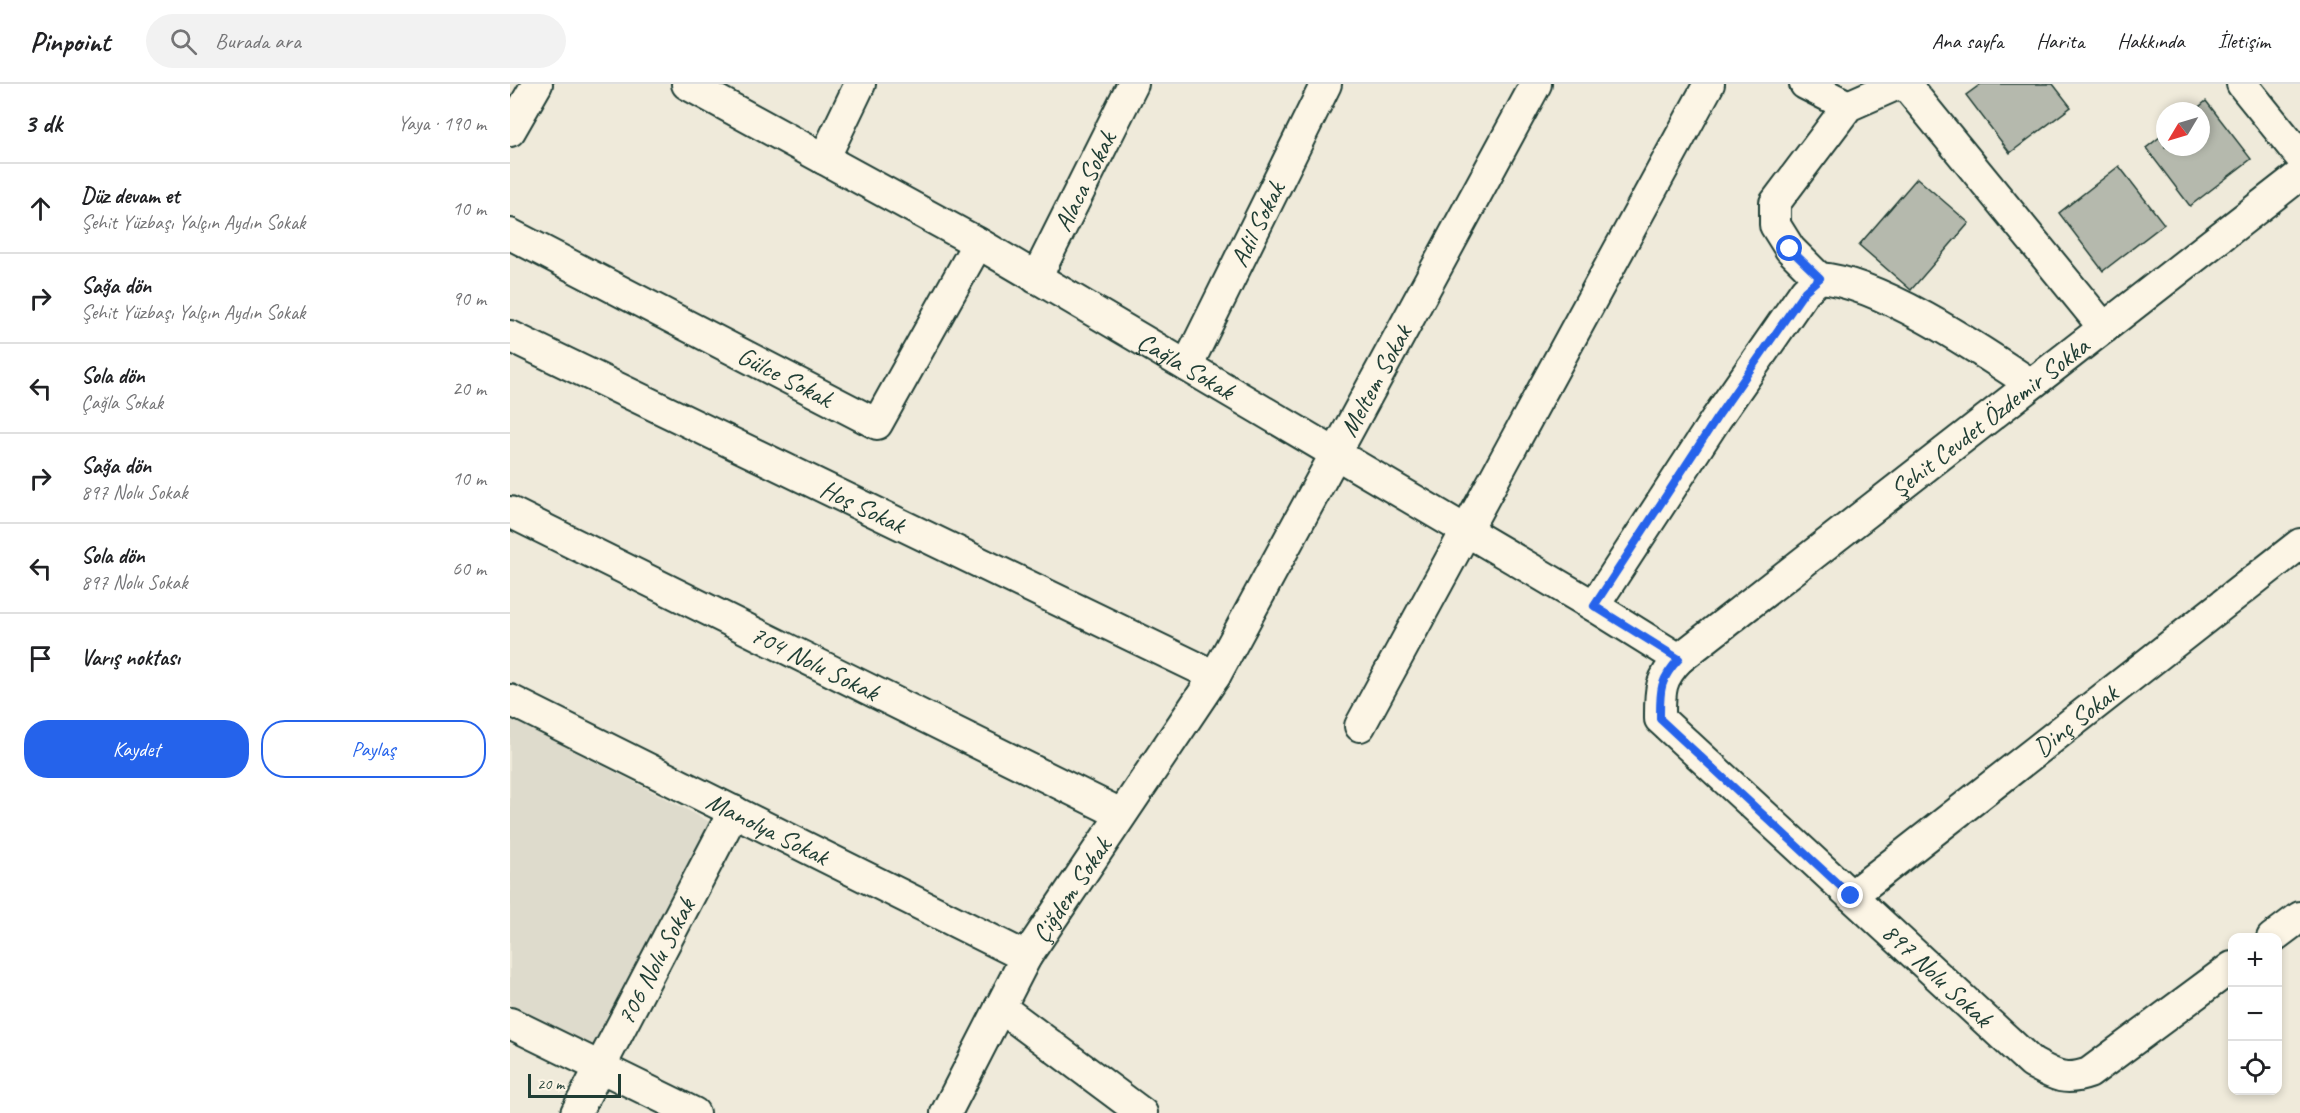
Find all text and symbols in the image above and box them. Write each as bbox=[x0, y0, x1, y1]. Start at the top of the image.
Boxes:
search box bbox=[146, 14, 566, 68]
text: Pinpoint bbox=[30, 24, 110, 59]
icon: search bbox=[167, 25, 200, 58]
text: Burada ara bbox=[215, 27, 301, 55]
text: Ana sayfa bbox=[1932, 28, 2003, 54]
text: Harita bbox=[2036, 28, 2084, 54]
text: Hakkında bbox=[2117, 28, 2185, 54]
text: İletişim bbox=[2218, 28, 2270, 54]
north arrow bbox=[2156, 102, 2210, 156]
text: 3 dk bbox=[24, 107, 62, 140]
text: Yaya · 190 m bbox=[398, 111, 486, 136]
street label: Alaca Sokak bbox=[1046, 124, 1124, 237]
street label: Adil Sokak bbox=[1222, 174, 1293, 272]
text: Düz devam et bbox=[81, 182, 179, 210]
icon: ahead bbox=[24, 192, 57, 225]
text: 10 m bbox=[452, 196, 486, 221]
text: Şehit Yüzbaşı Yalçın Aydın Sokak bbox=[81, 210, 305, 235]
route start bbox=[1776, 235, 1802, 261]
text: Sağa dön bbox=[81, 272, 151, 300]
icon: right bbox=[24, 282, 57, 315]
text: 90 m bbox=[452, 286, 486, 311]
text: Şehit Yüzbaşı Yalçın Aydın Sokak bbox=[81, 300, 305, 325]
street label: Meltem Sokak bbox=[1332, 318, 1419, 442]
street label: Çağla Sokak bbox=[1132, 324, 1242, 408]
street label: Şehit Cevdet Özdemir Sokka bbox=[1883, 328, 2097, 505]
street label: Gülce Sokak bbox=[732, 338, 840, 416]
text: Sola dön bbox=[81, 362, 145, 390]
icon: left bbox=[24, 372, 57, 405]
text: 20 m bbox=[452, 376, 486, 401]
text: Çağla Sokak bbox=[81, 390, 163, 415]
text: Sağa dön bbox=[81, 452, 151, 480]
icon: right bbox=[24, 462, 57, 495]
text: 10 m bbox=[452, 466, 486, 491]
street label: Hoş Sokak bbox=[815, 472, 912, 541]
text: 897 Nolu Sokak bbox=[81, 480, 188, 505]
text: Sola dön bbox=[81, 542, 145, 570]
icon: left bbox=[24, 552, 57, 585]
text: 60 m bbox=[452, 556, 486, 581]
text: 897 Nolu Sokak bbox=[81, 570, 188, 595]
street label: 704 Nolu Sokak bbox=[745, 617, 887, 709]
icon: arrive bbox=[24, 642, 57, 675]
text: Varış noktası bbox=[81, 644, 180, 672]
street label: Dinç Sokak bbox=[2026, 676, 2125, 764]
button: Kaydet bbox=[24, 720, 249, 778]
button: Paylaş bbox=[261, 720, 486, 778]
street label: Manolya Sokak bbox=[701, 784, 836, 873]
street label: Çiğdem Sokak bbox=[1024, 829, 1119, 949]
route end bbox=[1837, 882, 1863, 908]
street label: 706 Nolu Sokak bbox=[609, 890, 703, 1031]
street label: 897 Nolu Sokak bbox=[1875, 916, 2001, 1036]
map controls bbox=[2228, 933, 2282, 1095]
button: + bbox=[2228, 933, 2282, 987]
button: − bbox=[2228, 987, 2282, 1041]
button: locate bbox=[2228, 1041, 2282, 1095]
scale bar bbox=[528, 1071, 621, 1098]
text: 20 m bbox=[537, 1074, 564, 1094]

